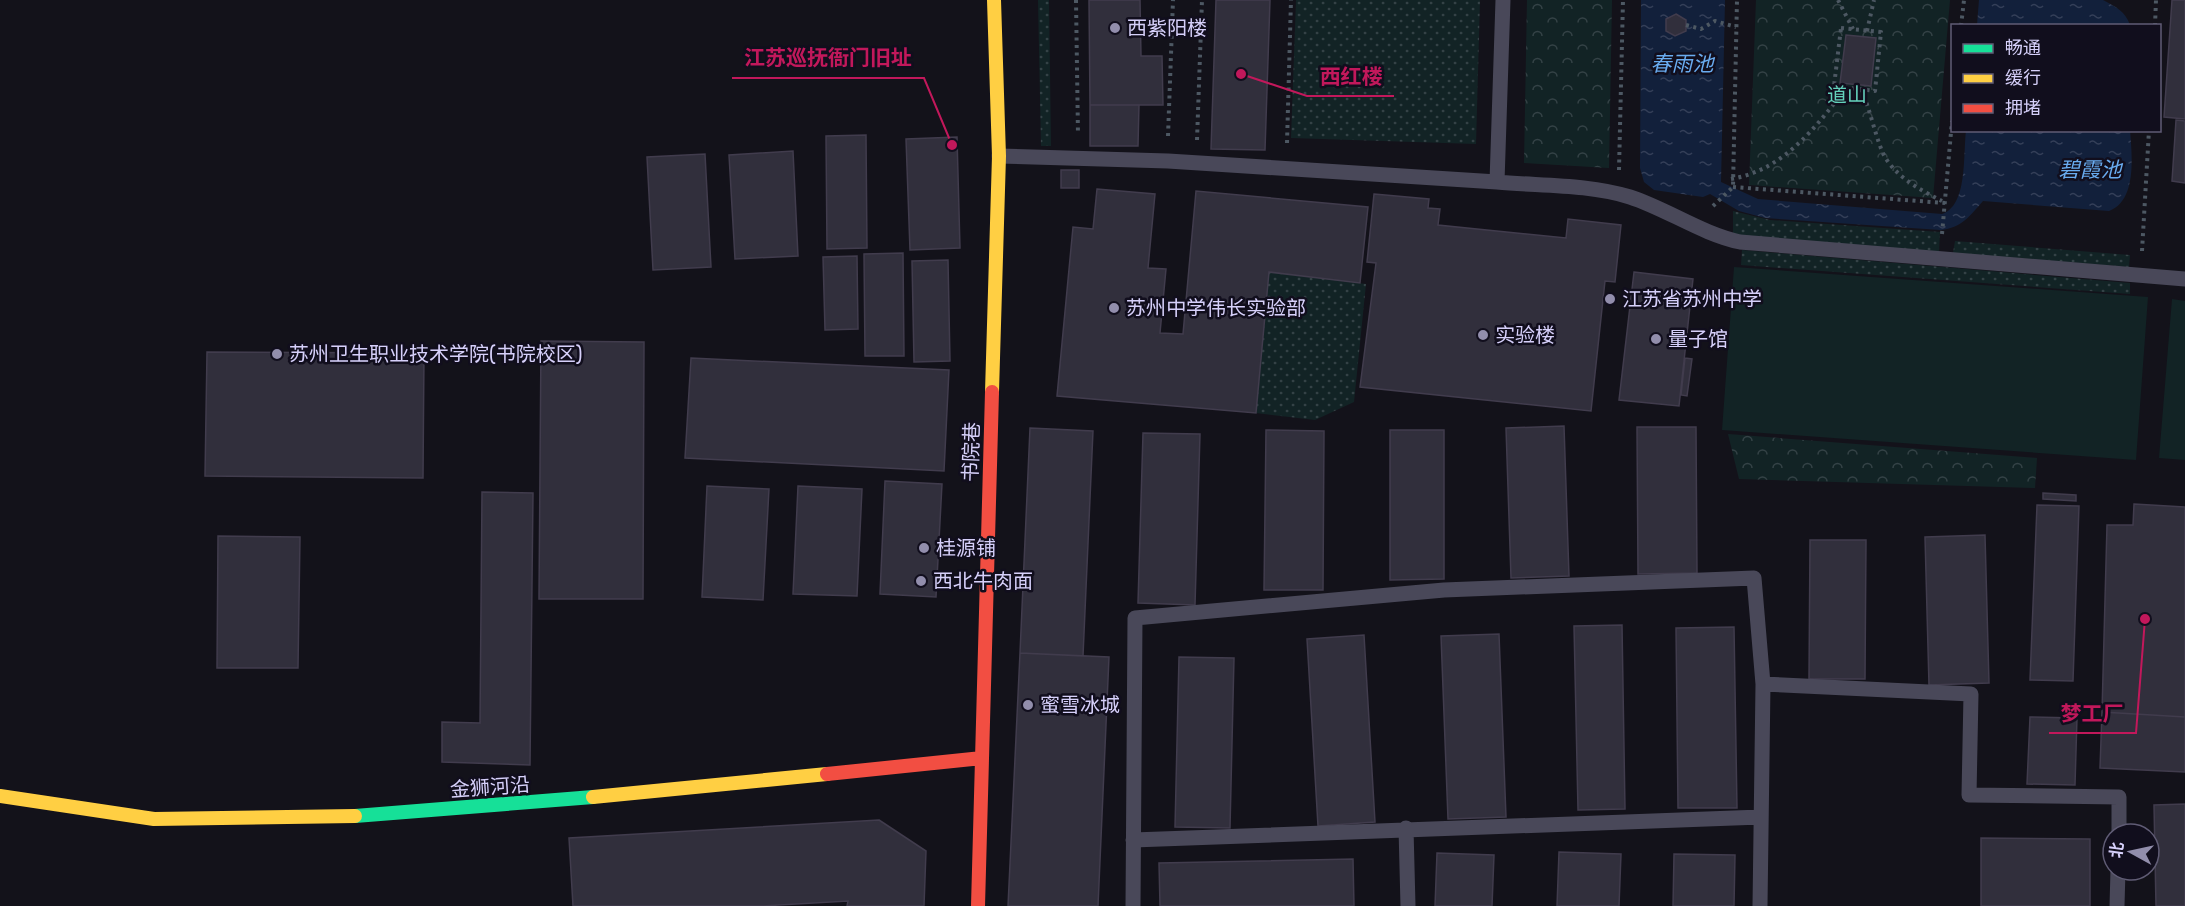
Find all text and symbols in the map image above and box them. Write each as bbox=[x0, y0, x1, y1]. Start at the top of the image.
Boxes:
place label: 西紫阳楼 bbox=[1127, 16, 1207, 40]
marker: 西紫阳楼 bbox=[1108, 21, 1122, 35]
legend bbox=[1951, 24, 2161, 132]
text: 畅通 bbox=[2005, 37, 2041, 59]
callout: 江苏巡抚衙门旧址 bbox=[732, 39, 924, 78]
text: 江苏巡抚衙门旧址 bbox=[744, 45, 912, 70]
water label: 春雨池 bbox=[1651, 51, 1715, 76]
callout: 西红楼 bbox=[1307, 57, 1394, 96]
text: 西红楼 bbox=[1320, 64, 1383, 89]
text: 缓行 bbox=[2005, 67, 2041, 89]
park label: 道山 bbox=[1827, 83, 1867, 107]
text: 拥堵 bbox=[2005, 97, 2041, 119]
water label: 碧霞池 bbox=[2059, 157, 2123, 182]
place label: 江苏省苏州中学 bbox=[1622, 287, 1762, 311]
marker: 江苏省苏州中学 bbox=[1603, 292, 1617, 306]
place label: 苏州中学伟长实验部 bbox=[1126, 296, 1306, 320]
marker: 苏州中学伟长实验部 bbox=[1107, 301, 1121, 315]
place label: 实验楼 bbox=[1495, 323, 1555, 347]
place label: 量子馆 bbox=[1668, 327, 1728, 351]
marker: 实验楼 bbox=[1476, 328, 1490, 342]
marker: 量子馆 bbox=[1649, 332, 1663, 346]
place label: 苏州卫生职业技术学院(书院校区) bbox=[289, 342, 583, 366]
marker: 苏州卫生职业技术学院(书院校区) bbox=[270, 347, 284, 361]
street label: 书院巷 bbox=[958, 422, 984, 482]
place label: 桂源铺 bbox=[936, 536, 996, 560]
marker: 桂源铺 bbox=[917, 541, 931, 555]
place label: 西北牛肉面 bbox=[933, 569, 1033, 593]
marker: 西北牛肉面 bbox=[914, 574, 928, 588]
place label: 蜜雪冰城 bbox=[1040, 693, 1120, 717]
callout: 梦工厂 bbox=[2049, 694, 2136, 733]
marker: 蜜雪冰城 bbox=[1021, 698, 1035, 712]
text: 梦工厂 bbox=[2061, 701, 2124, 726]
street label: 金狮河沿 bbox=[449, 772, 531, 802]
north arrow bbox=[2101, 822, 2161, 882]
text: 北 bbox=[2106, 841, 2127, 859]

